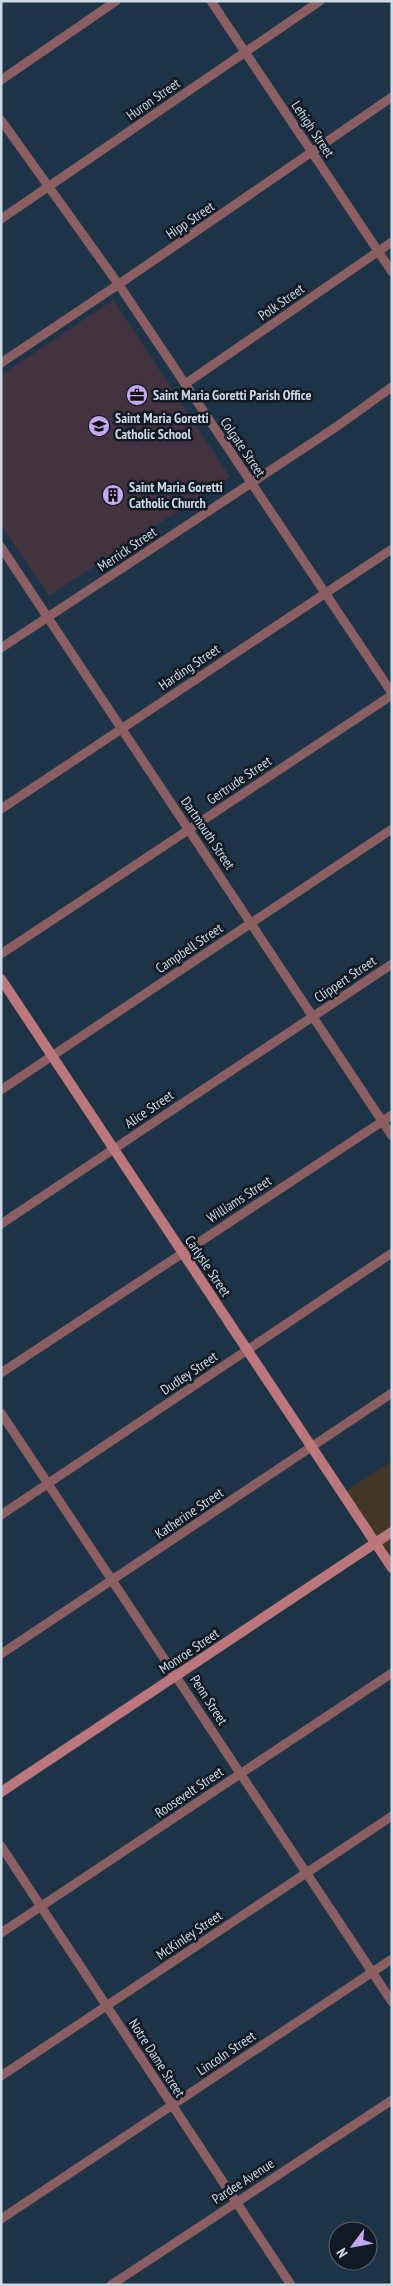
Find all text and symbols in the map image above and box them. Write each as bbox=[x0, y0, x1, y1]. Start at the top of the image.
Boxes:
street label: Huron Street bbox=[123, 74, 183, 124]
street label: Lehigh Street bbox=[288, 97, 339, 161]
street label: Hipp Street bbox=[162, 197, 218, 243]
street label: Polk Street bbox=[254, 280, 308, 324]
office icon: Saint Maria Goretti Parish Office bbox=[125, 383, 149, 407]
place label: Saint Maria Goretti Parish Office bbox=[153, 386, 311, 404]
place label: Saint Maria Goretti Catholic School bbox=[115, 409, 209, 443]
school or university icon: Saint Maria Goretti Catholic School bbox=[87, 414, 111, 438]
street label: Colgate Street bbox=[216, 414, 270, 481]
place label: Saint Maria Goretti Catholic Church bbox=[129, 478, 223, 512]
building icon: Saint Maria Goretti Catholic Church bbox=[101, 483, 125, 507]
street label: Merrick Street bbox=[94, 523, 160, 575]
street label: Harding Street bbox=[155, 640, 223, 694]
street label: Gertrude Street bbox=[203, 752, 275, 808]
street label: Dartmouth Street bbox=[177, 793, 239, 873]
street label: Campbell Street bbox=[152, 919, 226, 977]
street label: Clippert Street bbox=[311, 952, 379, 1006]
street label: Alice Street bbox=[121, 1086, 177, 1132]
street label: Williams Street bbox=[203, 1171, 275, 1227]
street label: Carlysle Street bbox=[181, 1232, 235, 1300]
street label: Dudley Street bbox=[157, 1347, 221, 1399]
street label: Katherine Street bbox=[151, 1483, 227, 1542]
street label: Monroe Street bbox=[155, 1624, 223, 1678]
street label: Penn Street bbox=[186, 1672, 232, 1728]
street label: Roosevelt Street bbox=[151, 1762, 227, 1822]
street label: McKinley Street bbox=[153, 1906, 225, 1964]
street label: Notre Dame Street bbox=[125, 2015, 189, 2101]
street label: Lincoln Street bbox=[193, 2027, 259, 2079]
street label: Pardee Avenue bbox=[208, 2154, 278, 2208]
north arrow bbox=[328, 2221, 378, 2271]
text: N bbox=[332, 2245, 352, 2261]

